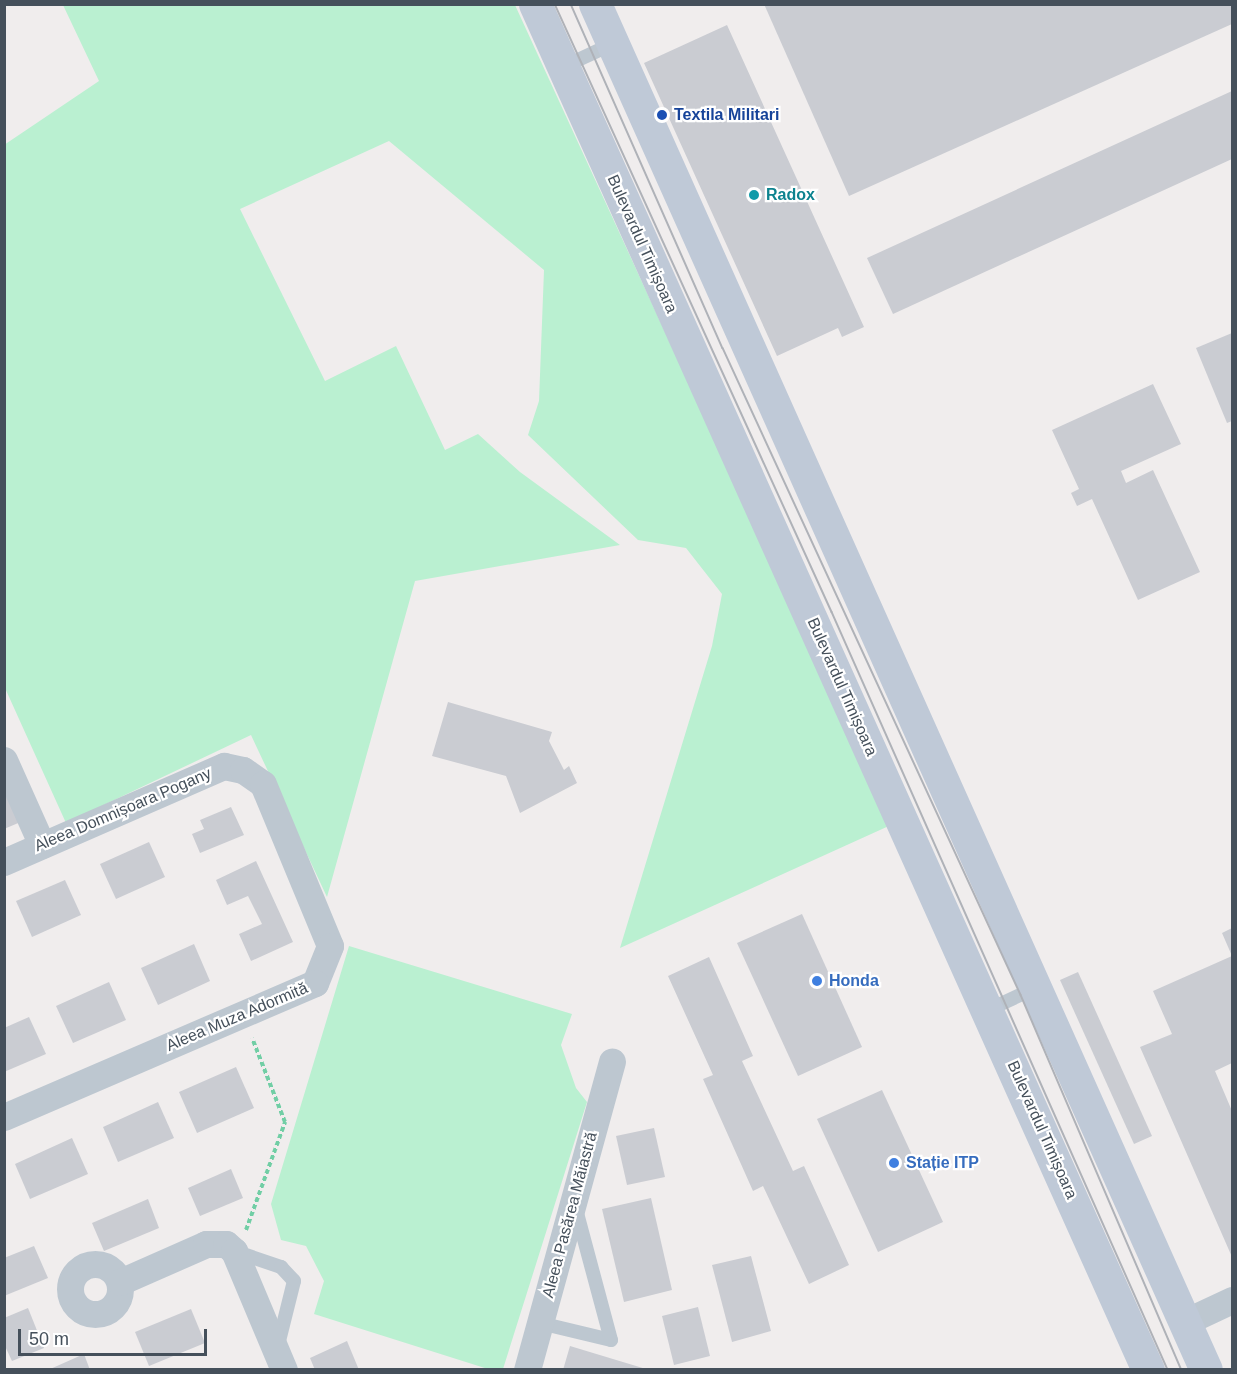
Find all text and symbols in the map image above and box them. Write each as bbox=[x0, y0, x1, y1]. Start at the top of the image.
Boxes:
place label: Textila Militari bbox=[674, 105, 780, 125]
marker: Textila Militari bbox=[655, 108, 669, 122]
street label: Bulevardul Timișoara bbox=[603, 172, 681, 316]
place label: Radox bbox=[766, 185, 815, 205]
marker: Radox bbox=[747, 188, 761, 202]
street label: Bulevardul Timișoara bbox=[803, 615, 881, 759]
street label: Aleea Domnișoara Pogany bbox=[32, 764, 214, 856]
place label: Honda bbox=[829, 971, 879, 991]
marker: Honda bbox=[810, 974, 824, 988]
street label: Aleea Muza Adormită bbox=[163, 978, 311, 1056]
street label: Bulevardul Timișoara bbox=[1003, 1058, 1081, 1202]
street label: Aleea Pasărea Măiastră bbox=[539, 1130, 601, 1300]
place label: Stație ITP bbox=[906, 1153, 979, 1173]
marker: Stație ITP bbox=[887, 1156, 901, 1170]
scale bar bbox=[21, 1317, 210, 1355]
text: 50 m bbox=[29, 1329, 69, 1349]

